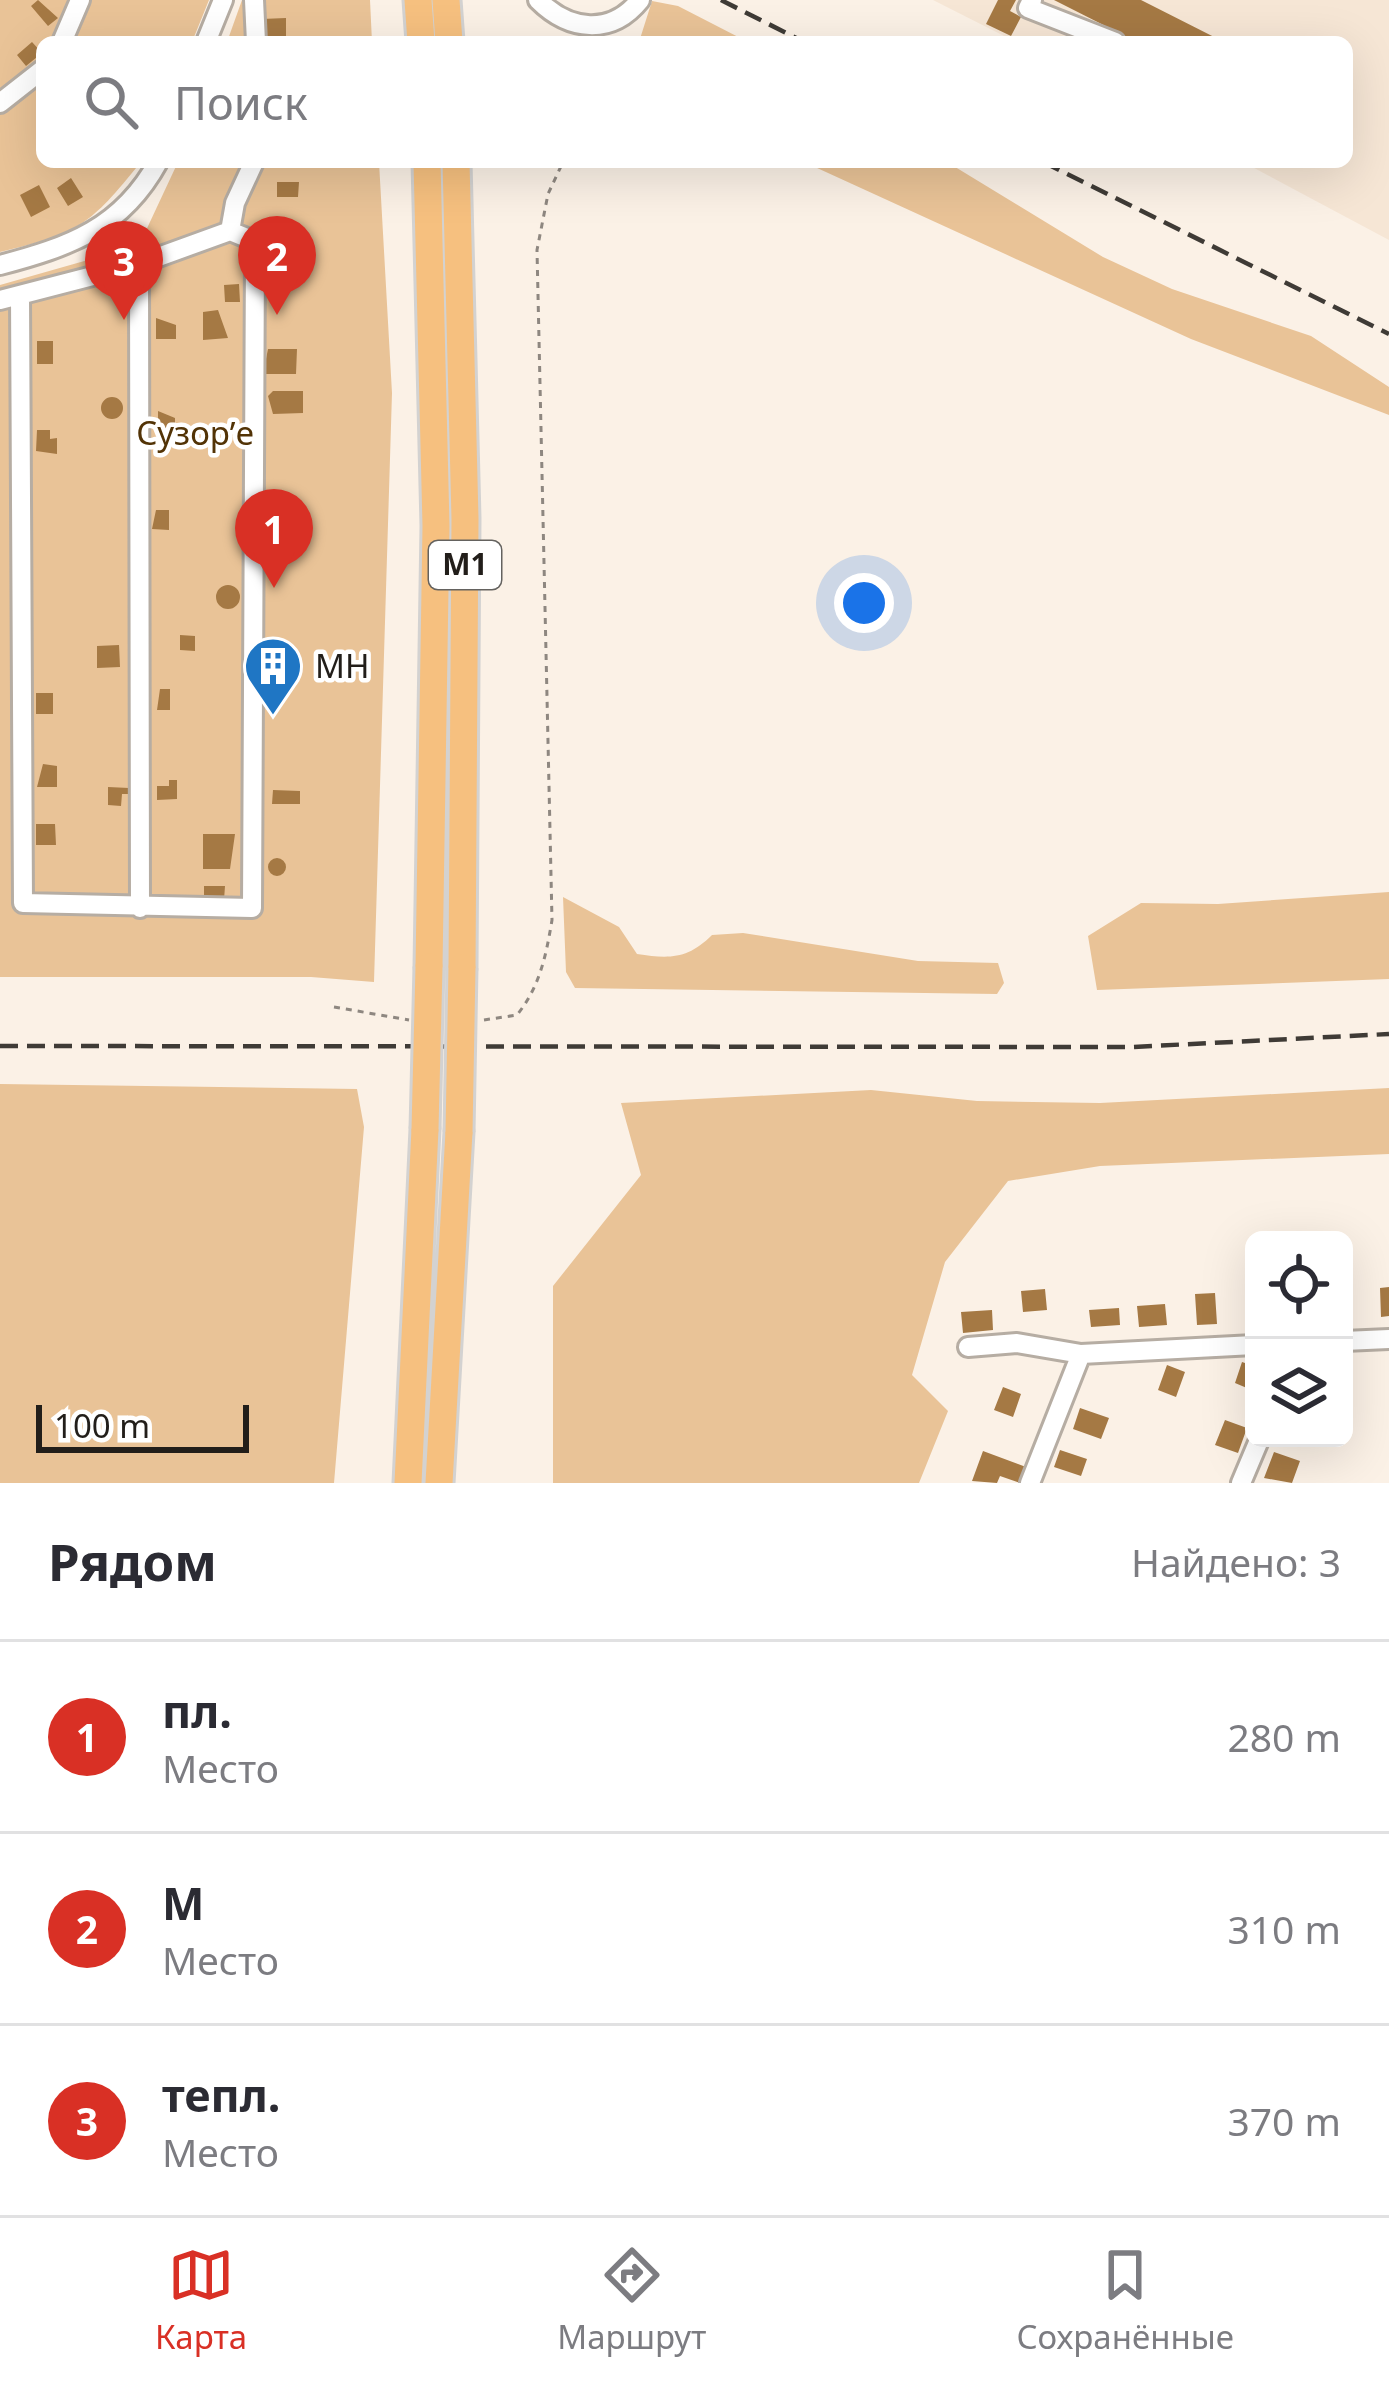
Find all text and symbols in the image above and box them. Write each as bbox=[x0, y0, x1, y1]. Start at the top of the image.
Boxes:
search box bbox=[36, 36, 1353, 168]
icon: search bbox=[78, 69, 144, 135]
text: Поиск bbox=[174, 72, 308, 133]
pin: 2 bbox=[238, 216, 316, 315]
pin: 3 bbox=[85, 221, 163, 320]
park label: Сузорʼе bbox=[136, 410, 254, 455]
pin: 1 bbox=[235, 489, 313, 588]
road number: М1 bbox=[429, 541, 501, 589]
your location bbox=[834, 573, 894, 633]
building icon: МН bbox=[242, 635, 304, 717]
place label: МН bbox=[315, 643, 369, 688]
map controls bbox=[1245, 1231, 1353, 1447]
button: locate bbox=[1245, 1231, 1353, 1339]
button: layers bbox=[1245, 1339, 1353, 1447]
scale bar bbox=[36, 1399, 249, 1452]
text: 100 m bbox=[54, 1403, 150, 1448]
text: Рядом bbox=[48, 1526, 217, 1596]
text: Найдено: 3 bbox=[1131, 1535, 1341, 1588]
text: пл. bbox=[162, 1680, 232, 1741]
text: 1 bbox=[76, 1710, 98, 1763]
text: 280 m bbox=[1227, 1710, 1341, 1763]
text: Место bbox=[162, 1741, 279, 1794]
text: М bbox=[162, 1872, 204, 1933]
text: 2 bbox=[76, 1902, 98, 1955]
text: 310 m bbox=[1227, 1902, 1341, 1955]
text: Место bbox=[162, 1933, 279, 1986]
text: тепл. bbox=[162, 2064, 281, 2125]
text: 3 bbox=[76, 2094, 98, 2147]
text: 370 m bbox=[1227, 2094, 1341, 2147]
text: Место bbox=[162, 2125, 279, 2178]
tab: Карта bbox=[155, 2242, 247, 2359]
tab: Маршрут bbox=[557, 2242, 706, 2359]
tab: Сохранённые bbox=[1016, 2242, 1234, 2359]

